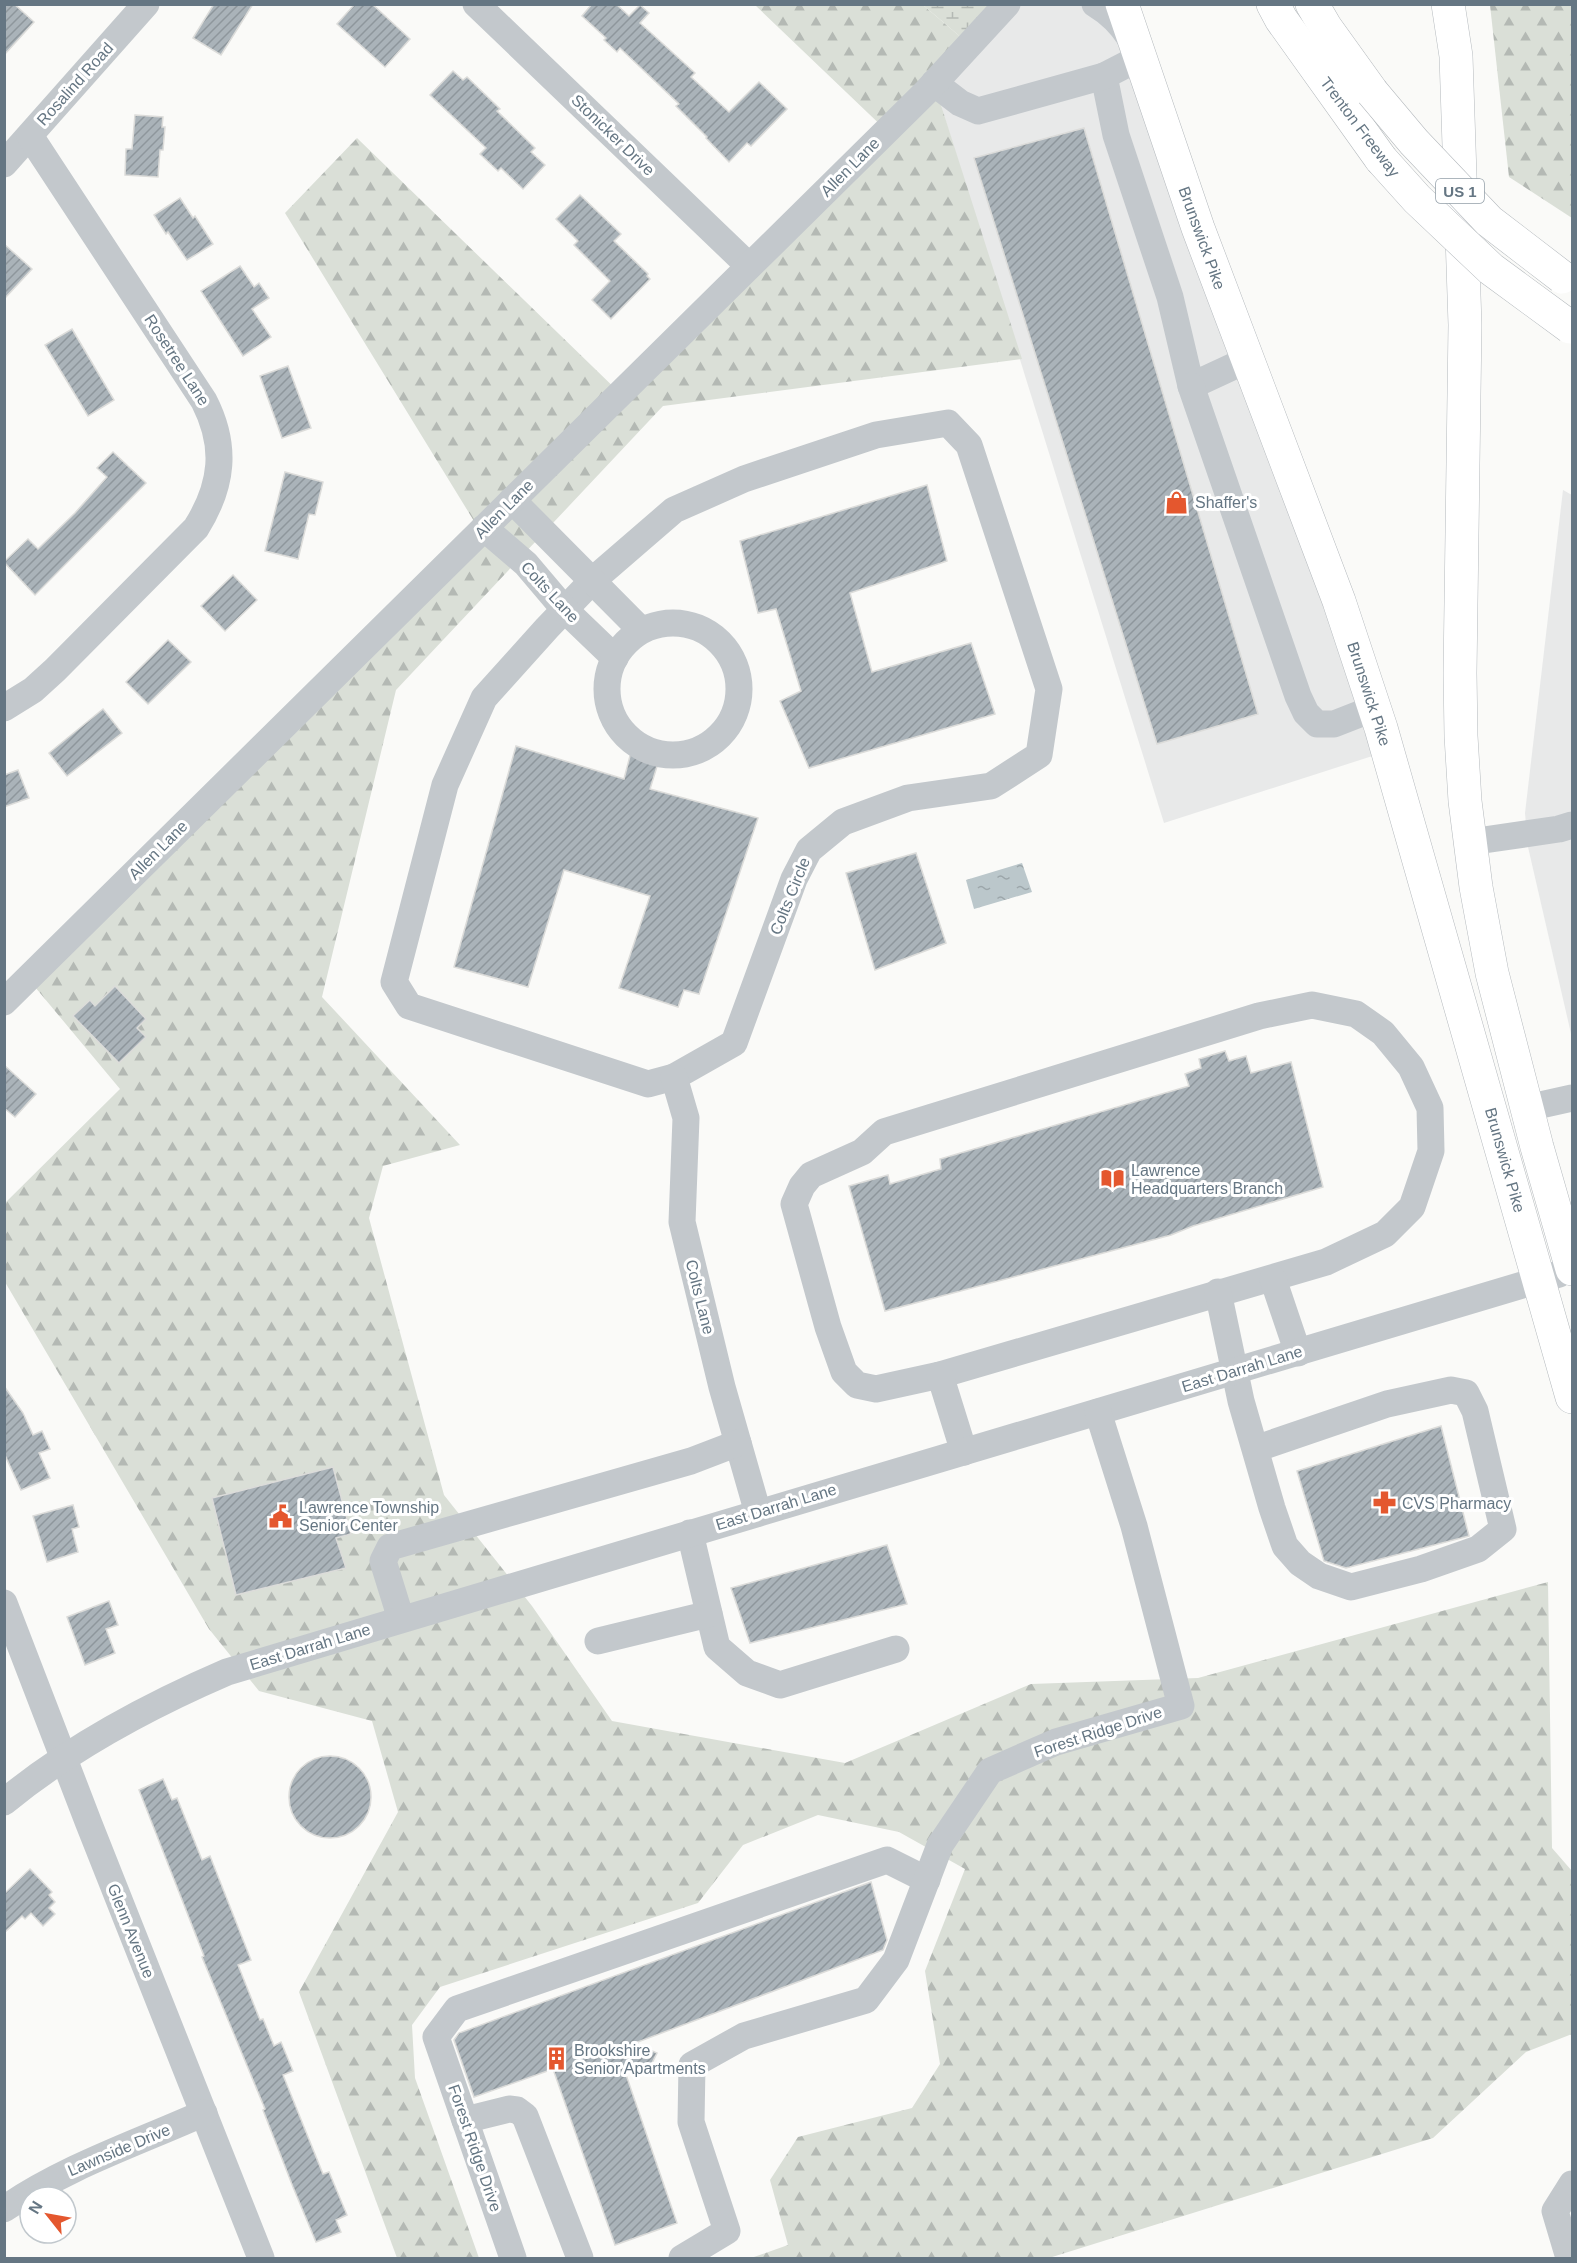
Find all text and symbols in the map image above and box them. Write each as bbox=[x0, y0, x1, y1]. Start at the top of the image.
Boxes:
street label: Rosalind Road bbox=[34, 39, 116, 129]
street label: Trenton Freeway bbox=[1317, 74, 1403, 180]
street label: Stonicker Drive bbox=[568, 91, 658, 179]
street label: Allen Lane bbox=[817, 134, 883, 200]
road number: US 1 bbox=[1436, 179, 1484, 203]
street label: Brunswick Pike bbox=[1175, 184, 1229, 292]
street label: Rosetree Lane bbox=[141, 311, 213, 409]
street label: Allen Lane bbox=[471, 476, 537, 542]
shop icon: Shaffer's bbox=[1164, 489, 1190, 515]
place label: Shaffer's bbox=[1195, 494, 1257, 511]
street label: Colts Lane bbox=[518, 558, 582, 626]
street label: Brunswick Pike bbox=[1344, 640, 1394, 748]
street label: Allen Lane bbox=[125, 817, 191, 883]
street label: Colts Circle bbox=[767, 855, 813, 937]
street label: Brunswick Pike bbox=[1482, 1106, 1528, 1215]
place label: Lawrence Headquarters Branch bbox=[1131, 1162, 1283, 1197]
library icon: Lawrence Headquarters Branch bbox=[1100, 1166, 1126, 1192]
street label: Colts Lane bbox=[682, 1258, 718, 1336]
street label: East Darrah Lane bbox=[1180, 1343, 1305, 1395]
street label: East Darrah Lane bbox=[714, 1481, 839, 1533]
pharmacy icon: CVS Pharmacy bbox=[1371, 1490, 1397, 1516]
place label: CVS Pharmacy bbox=[1402, 1495, 1511, 1512]
place label: Lawrence Township Senior Center bbox=[299, 1499, 439, 1534]
public building icon: Lawrence Township Senior Center bbox=[268, 1503, 294, 1529]
street label: East Darrah Lane bbox=[248, 1621, 373, 1673]
street label: Forest Ridge Drive bbox=[1032, 1703, 1164, 1761]
street label: Glenn Avenue bbox=[104, 1881, 158, 1981]
place label: Brookshire Senior Apartments bbox=[574, 2042, 706, 2077]
building icon: Brookshire Senior Apartments bbox=[543, 2046, 569, 2072]
street label: Forest Ridge Drive bbox=[445, 2082, 505, 2214]
street label: Lawnside Drive bbox=[65, 2121, 173, 2179]
north arrow bbox=[18, 2185, 78, 2245]
text: N bbox=[25, 2198, 46, 2217]

